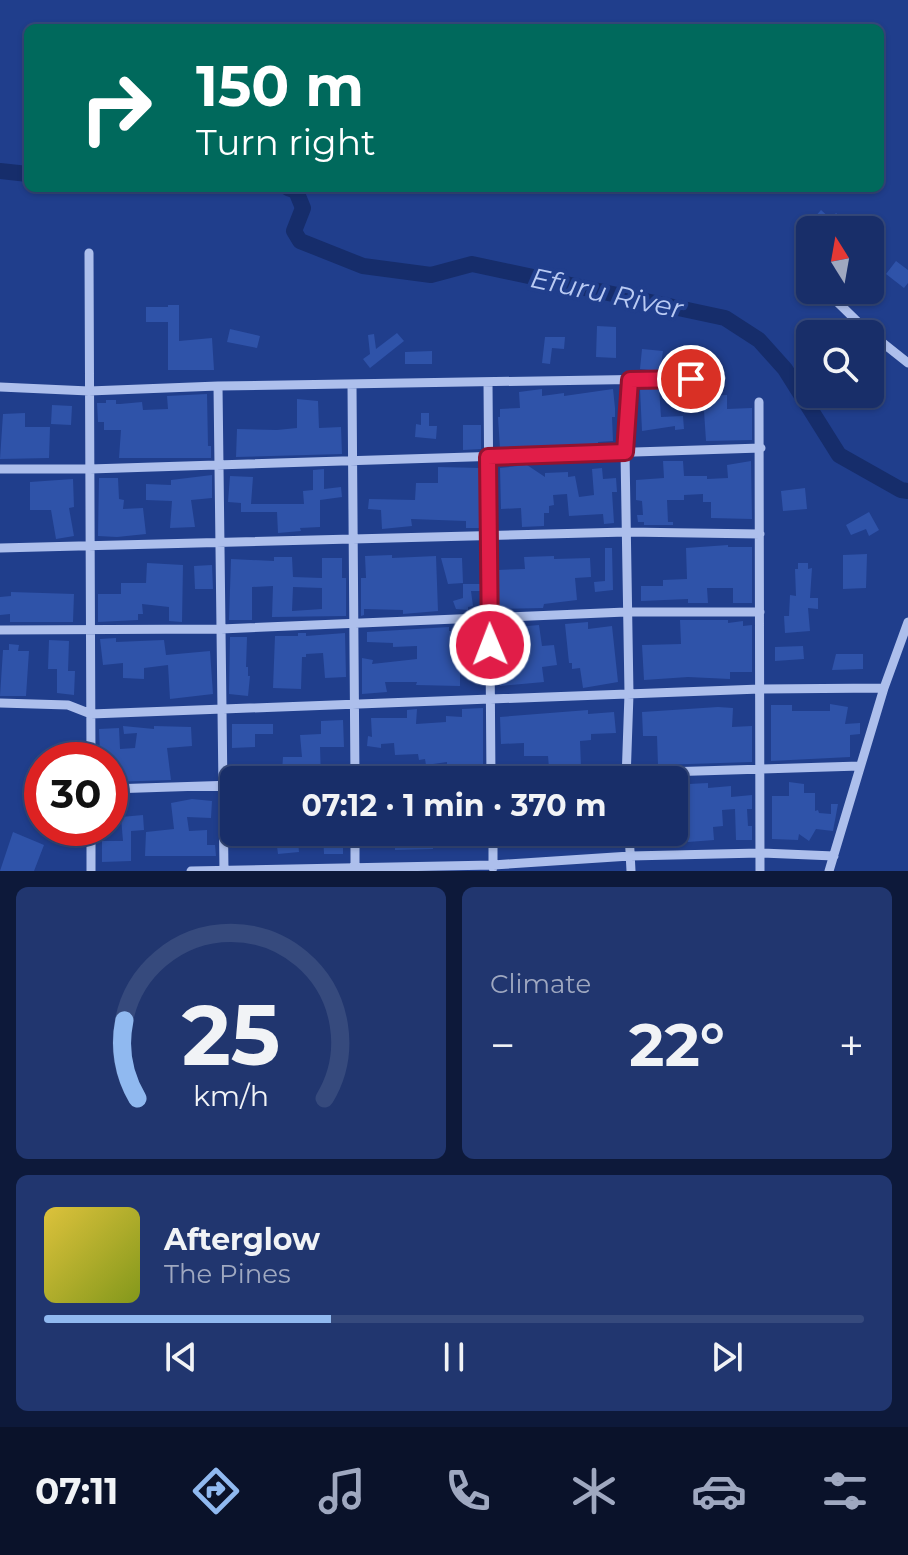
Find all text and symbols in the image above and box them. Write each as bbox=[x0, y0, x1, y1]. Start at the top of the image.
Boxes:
text: 150 m bbox=[196, 52, 364, 120]
icon: right bbox=[64, 56, 168, 160]
text: Turn right bbox=[196, 120, 376, 164]
north arrow bbox=[796, 216, 884, 304]
map controls bbox=[796, 216, 884, 408]
water label: Efuru River bbox=[528, 260, 687, 326]
button: search bbox=[796, 320, 884, 408]
pin bbox=[657, 345, 725, 413]
icon: arrive bbox=[669, 357, 713, 401]
position arrow bbox=[448, 603, 532, 687]
speed limit sign: 30 bbox=[24, 742, 128, 846]
text: 07:12 · 1 min · 370 m bbox=[302, 787, 606, 824]
text: Climate bbox=[490, 968, 591, 1000]
text: 25 bbox=[182, 984, 280, 1086]
text: 22° bbox=[629, 1008, 725, 1081]
text: − bbox=[490, 1018, 515, 1072]
text: + bbox=[839, 1018, 864, 1072]
text: km/h bbox=[193, 1078, 269, 1113]
text: Afterglow bbox=[164, 1221, 320, 1258]
text: The Pines bbox=[164, 1258, 291, 1290]
icon: previous bbox=[159, 1335, 203, 1379]
icon: pause bbox=[432, 1335, 476, 1379]
icon: next bbox=[705, 1335, 749, 1379]
icon: directions bbox=[188, 1463, 244, 1519]
icon: music bbox=[314, 1463, 370, 1519]
icon: phone bbox=[440, 1463, 496, 1519]
icon: climate bbox=[566, 1463, 622, 1519]
icon: car bbox=[691, 1463, 747, 1519]
icon: filters bbox=[817, 1463, 873, 1519]
text: 07:11 bbox=[35, 1469, 118, 1513]

